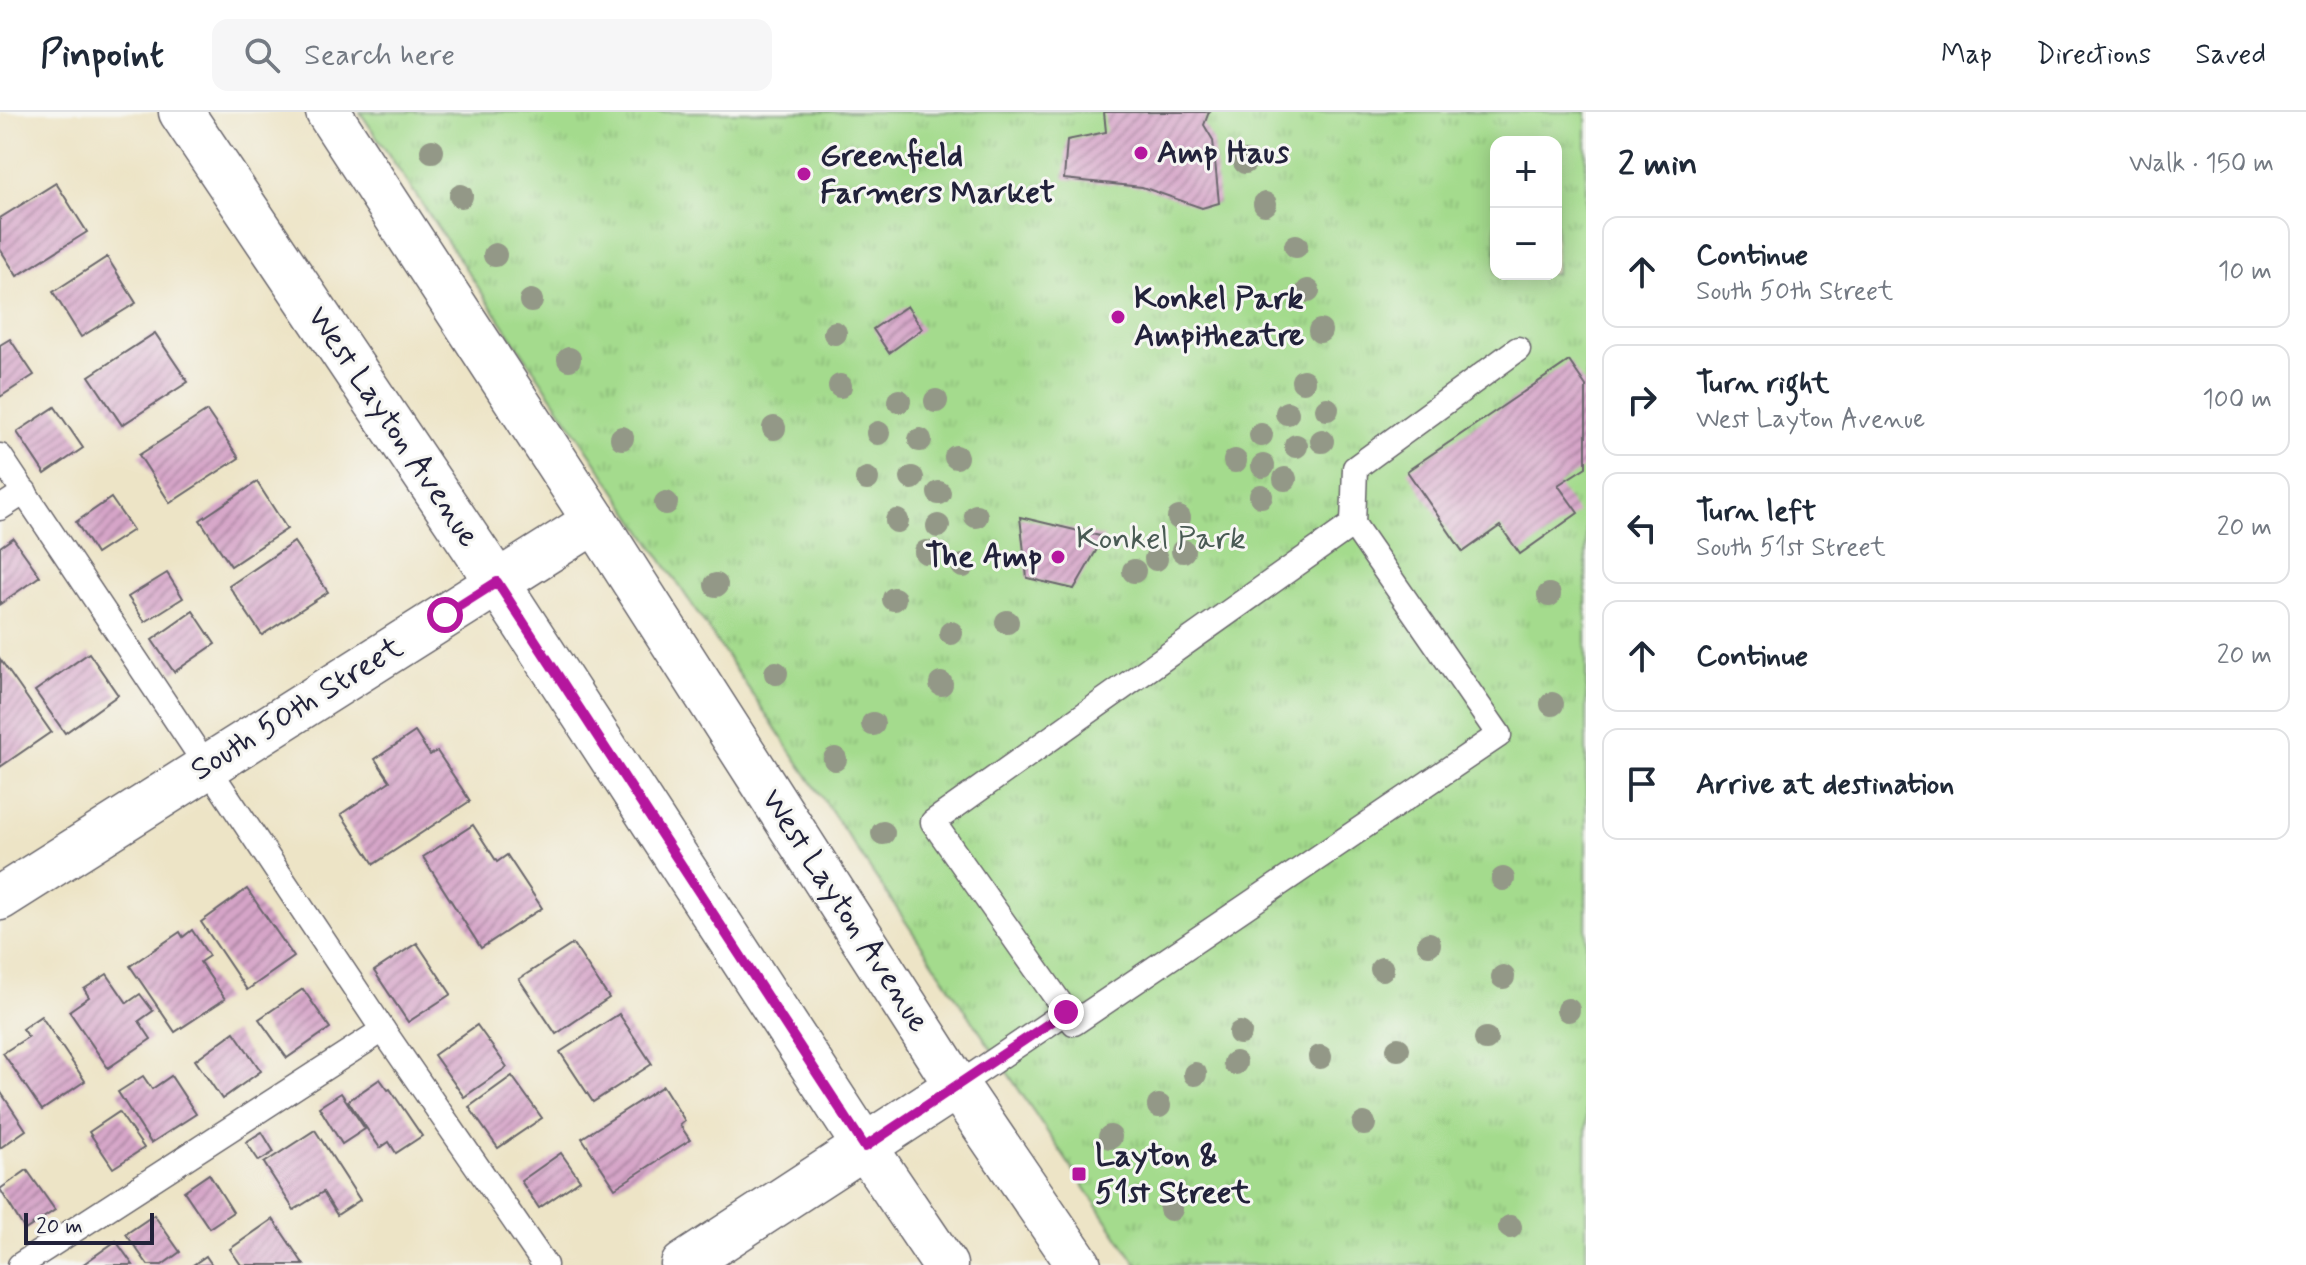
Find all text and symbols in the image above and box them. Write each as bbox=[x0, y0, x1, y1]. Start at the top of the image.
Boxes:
search box bbox=[212, 19, 772, 91]
text: Pinpoint bbox=[40, 31, 164, 80]
icon: search bbox=[240, 33, 284, 77]
text: Search here bbox=[304, 36, 455, 75]
text: Map bbox=[1941, 37, 1992, 74]
text: Directions bbox=[2036, 37, 2151, 74]
text: Saved bbox=[2195, 37, 2266, 74]
place label: Amp Haus bbox=[1157, 132, 1290, 174]
place label: Greenfield Farmers Market bbox=[820, 135, 1055, 214]
map controls bbox=[1490, 136, 1562, 280]
button: + bbox=[1490, 136, 1562, 208]
text: 2 min bbox=[1618, 142, 1698, 187]
marker: Amp Haus bbox=[1132, 144, 1150, 162]
text: Walk · 150 m bbox=[2129, 147, 2274, 181]
marker: Greenfield Farmers Market bbox=[795, 165, 813, 183]
button: − bbox=[1490, 208, 1562, 280]
text: Continue bbox=[1696, 236, 1808, 275]
icon: ahead bbox=[1620, 250, 1664, 294]
text: 10 m bbox=[2218, 255, 2272, 289]
text: South 50th Street bbox=[1696, 275, 1893, 309]
place label: Konkel Park Ampitheatre bbox=[1134, 278, 1304, 357]
street label: West Layton Avenue bbox=[297, 298, 489, 556]
marker: Konkel Park Ampitheatre bbox=[1109, 308, 1127, 326]
text: Turn right bbox=[1696, 364, 1829, 403]
icon: right bbox=[1620, 378, 1664, 422]
text: 100 m bbox=[2202, 383, 2272, 417]
text: West Layton Avenue bbox=[1696, 403, 1925, 437]
text: Turn left bbox=[1696, 492, 1816, 531]
icon: left bbox=[1620, 506, 1664, 550]
text: 20 m bbox=[2217, 511, 2272, 545]
park label: Konkel Park bbox=[1076, 518, 1246, 560]
text: South 51st Street bbox=[1696, 531, 1886, 565]
place label: The Amp bbox=[925, 536, 1042, 578]
marker: The Amp bbox=[1049, 548, 1067, 566]
route start bbox=[427, 597, 463, 633]
street label: South 50th Street bbox=[183, 627, 411, 791]
icon: ahead bbox=[1620, 634, 1664, 678]
text: Continue bbox=[1696, 637, 1808, 676]
text: 20 m bbox=[2217, 639, 2272, 673]
icon: arrive bbox=[1620, 762, 1664, 806]
text: Arrive at destination bbox=[1696, 765, 1954, 804]
street label: West Layton Avenue bbox=[751, 781, 939, 1041]
route end bbox=[1048, 994, 1084, 1030]
place label: Layton & 51st Street bbox=[1095, 1135, 1252, 1214]
marker: Layton & 51st Street bbox=[1070, 1165, 1088, 1183]
scale bar bbox=[24, 1209, 154, 1245]
text: 20 m bbox=[36, 1213, 83, 1241]

